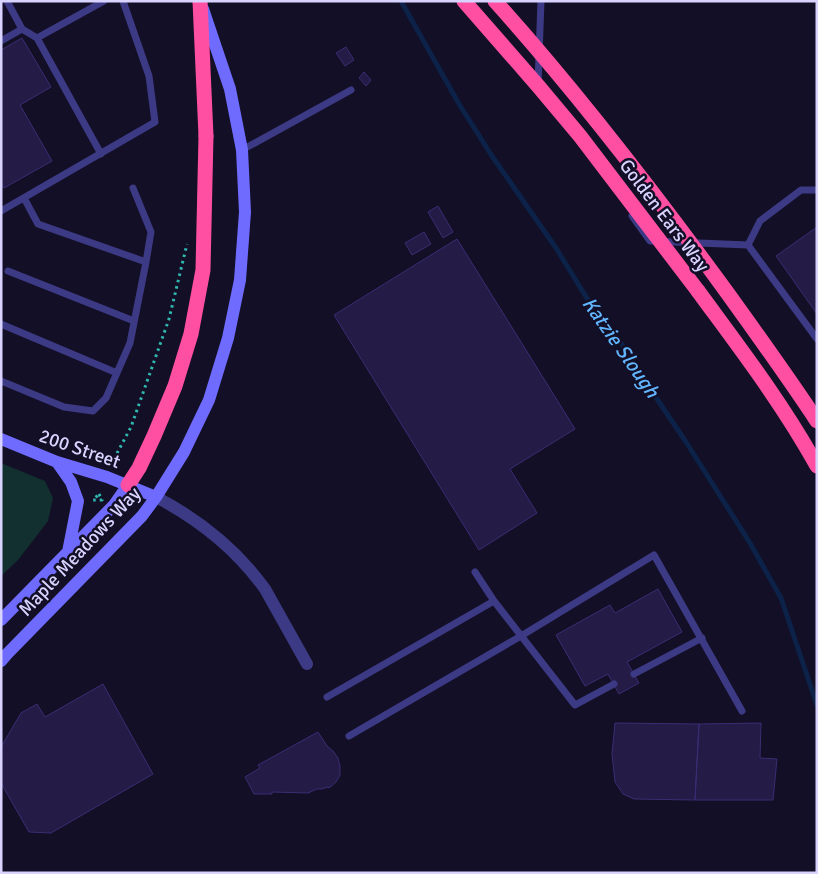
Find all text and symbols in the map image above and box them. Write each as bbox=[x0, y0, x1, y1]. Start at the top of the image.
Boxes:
street label: Golden Ears Way bbox=[614, 154, 715, 277]
water label: Katzie Slough bbox=[577, 292, 665, 403]
street label: 200 Street bbox=[36, 424, 124, 474]
street label: Maple Meadows Way bbox=[14, 482, 146, 621]

